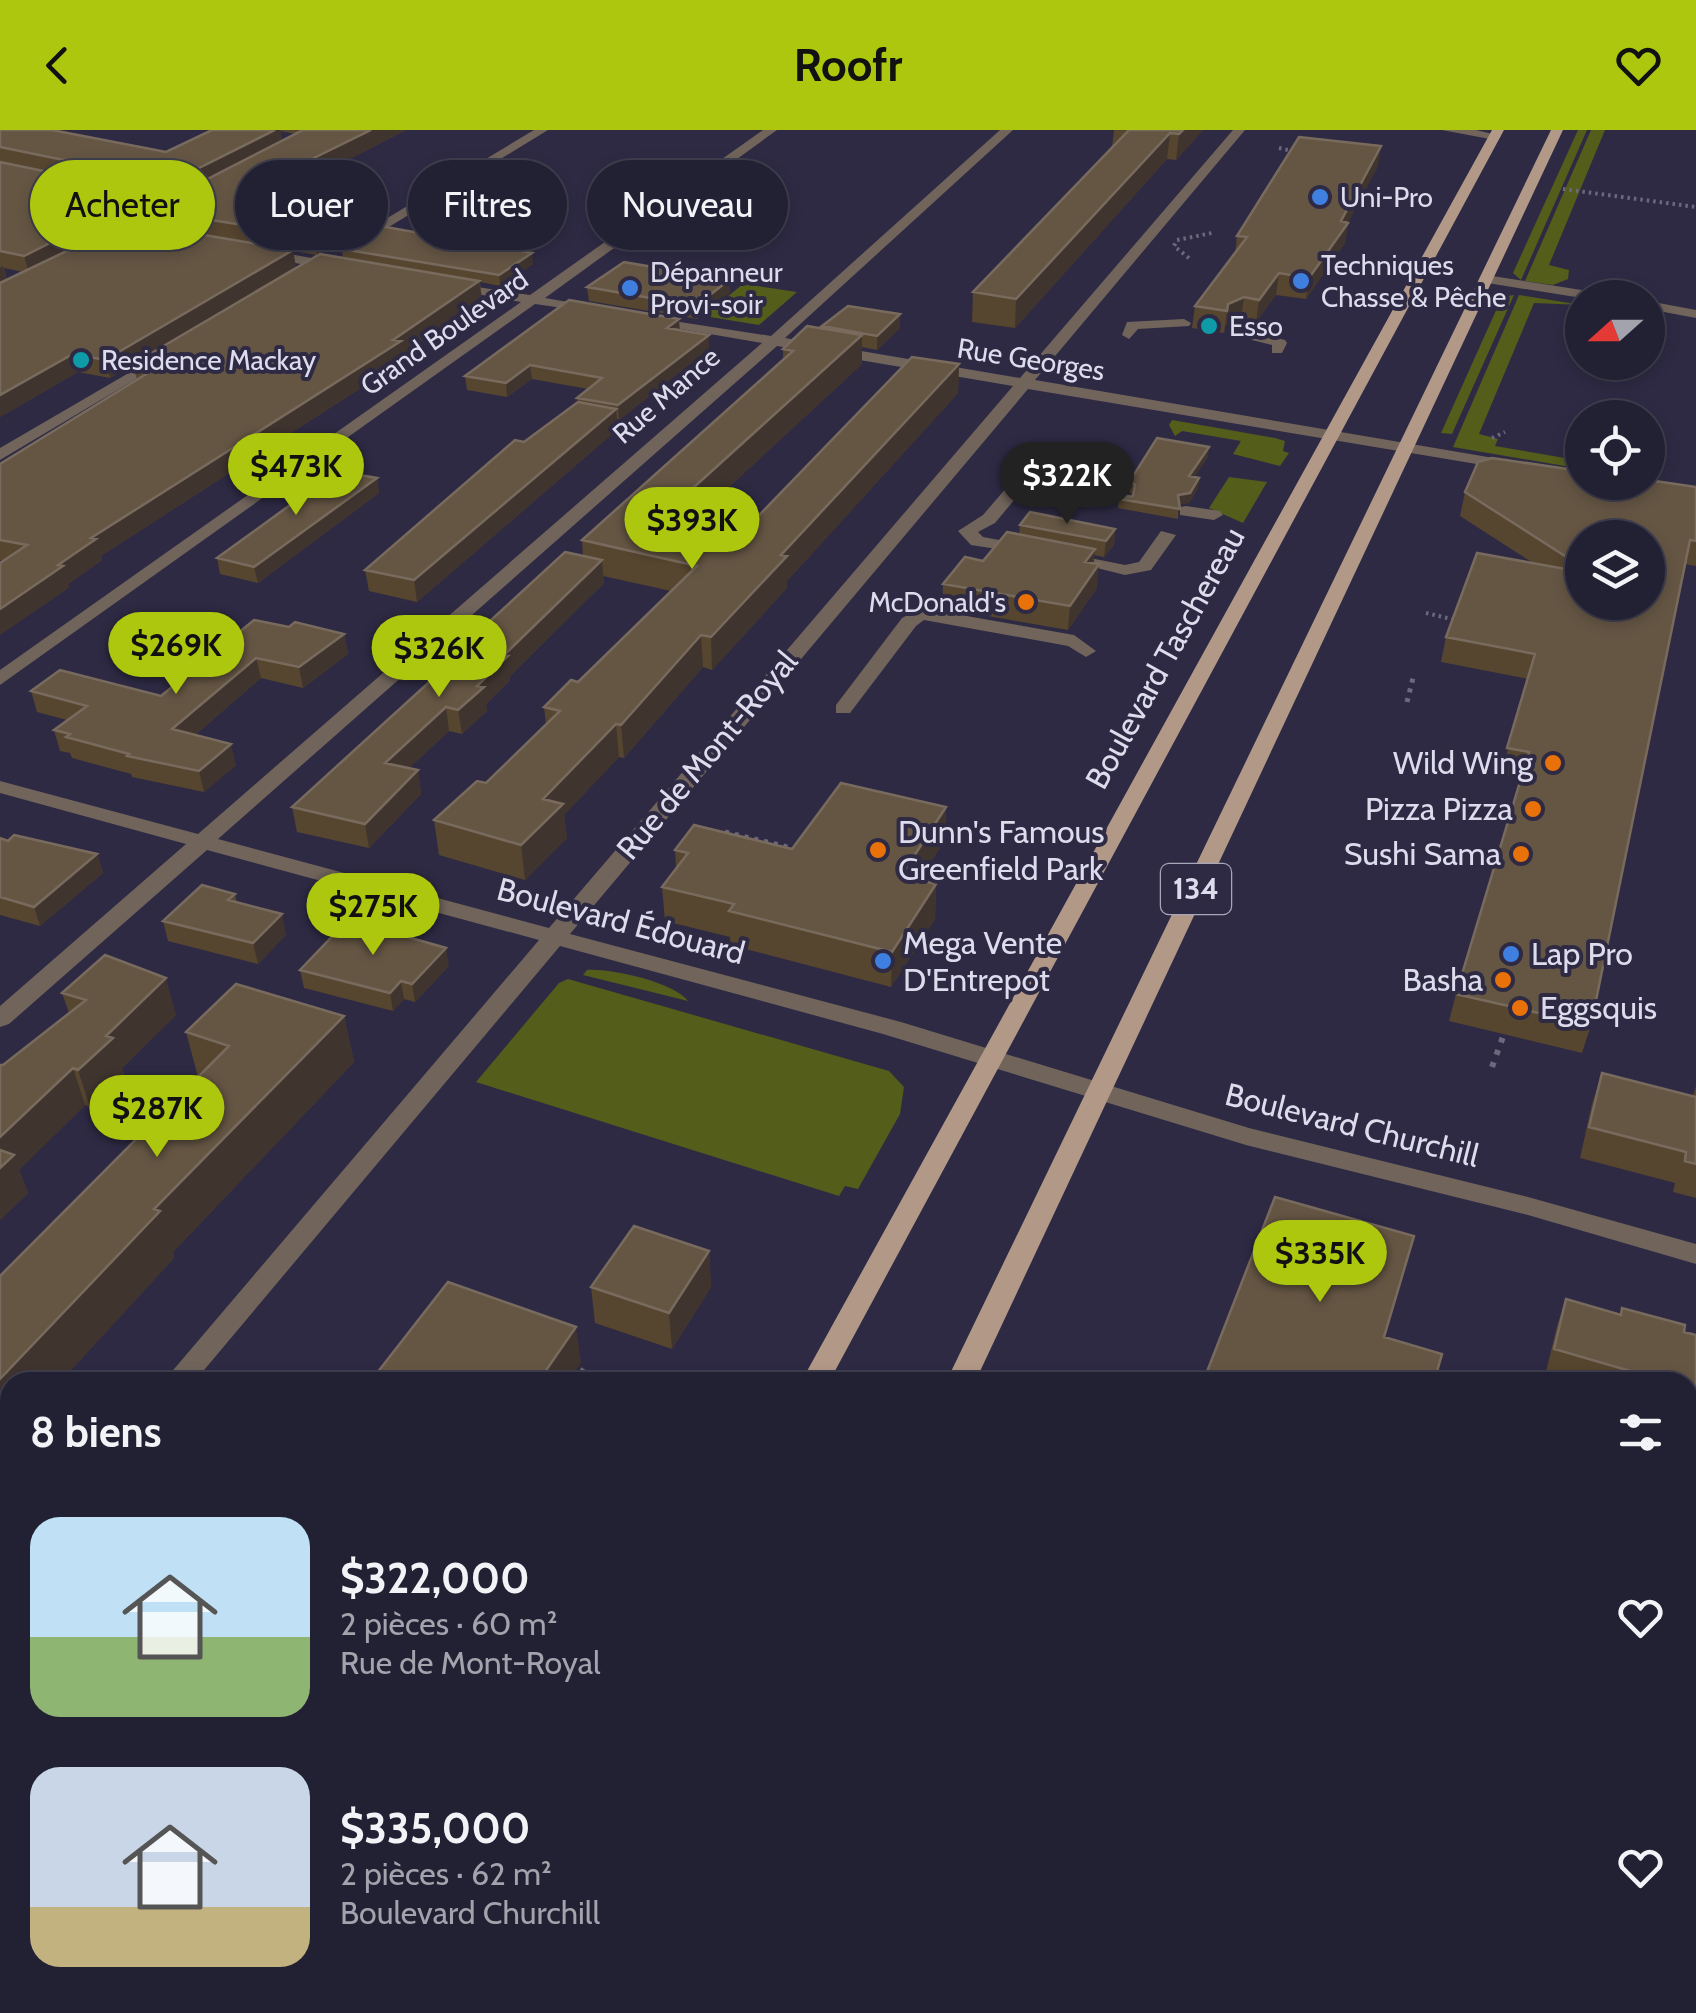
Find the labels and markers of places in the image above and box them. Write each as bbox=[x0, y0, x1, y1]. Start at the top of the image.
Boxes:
place label: Uni-Pro bbox=[1340, 180, 1433, 214]
marker: Uni-Pro bbox=[1309, 186, 1331, 208]
place label: Techniques Chasse & Pêche bbox=[1321, 248, 1506, 314]
place label: Dépanneur Provi-soir bbox=[650, 255, 783, 321]
marker: Techniques Chasse & Pêche bbox=[1290, 270, 1312, 292]
marker: Dépanneur Provi-soir bbox=[619, 277, 641, 299]
place label: Esso bbox=[1229, 309, 1283, 343]
marker: Esso bbox=[1198, 315, 1220, 337]
place label: Residence Mackay bbox=[101, 343, 316, 377]
marker: Residence Mackay bbox=[70, 349, 92, 371]
pin: $473K bbox=[226, 433, 366, 518]
pin: $322K bbox=[997, 442, 1137, 527]
pin: $393K bbox=[622, 487, 762, 572]
place label: McDonald's bbox=[868, 585, 1006, 619]
marker: McDonald's bbox=[1015, 591, 1037, 613]
pin: $269K bbox=[106, 612, 246, 697]
pin: $326K bbox=[369, 615, 509, 700]
place label: Wild Wing bbox=[1393, 743, 1534, 782]
marker: Wild Wing bbox=[1542, 752, 1564, 774]
place label: Pizza Pizza bbox=[1365, 789, 1514, 828]
marker: Pizza Pizza bbox=[1522, 798, 1544, 820]
place label: Dunn's Famous Greenfield Park bbox=[898, 812, 1105, 888]
place label: Sushi Sama bbox=[1344, 834, 1502, 873]
marker: Dunn's Famous Greenfield Park bbox=[867, 839, 889, 861]
marker: Sushi Sama bbox=[1510, 843, 1532, 865]
pin: $275K bbox=[303, 873, 443, 958]
place label: Mega Vente D'Entrepot bbox=[903, 923, 1062, 999]
place label: Lap Pro bbox=[1531, 934, 1633, 973]
marker: Lap Pro bbox=[1500, 943, 1522, 965]
marker: Mega Vente D'Entrepot bbox=[872, 950, 894, 972]
place label: Basha bbox=[1403, 960, 1484, 999]
marker: Basha bbox=[1492, 969, 1514, 991]
place label: Eggsquis bbox=[1540, 988, 1657, 1027]
marker: Eggsquis bbox=[1509, 997, 1531, 1019]
pin: $287K bbox=[87, 1075, 227, 1160]
pin: $335K bbox=[1250, 1220, 1390, 1305]

